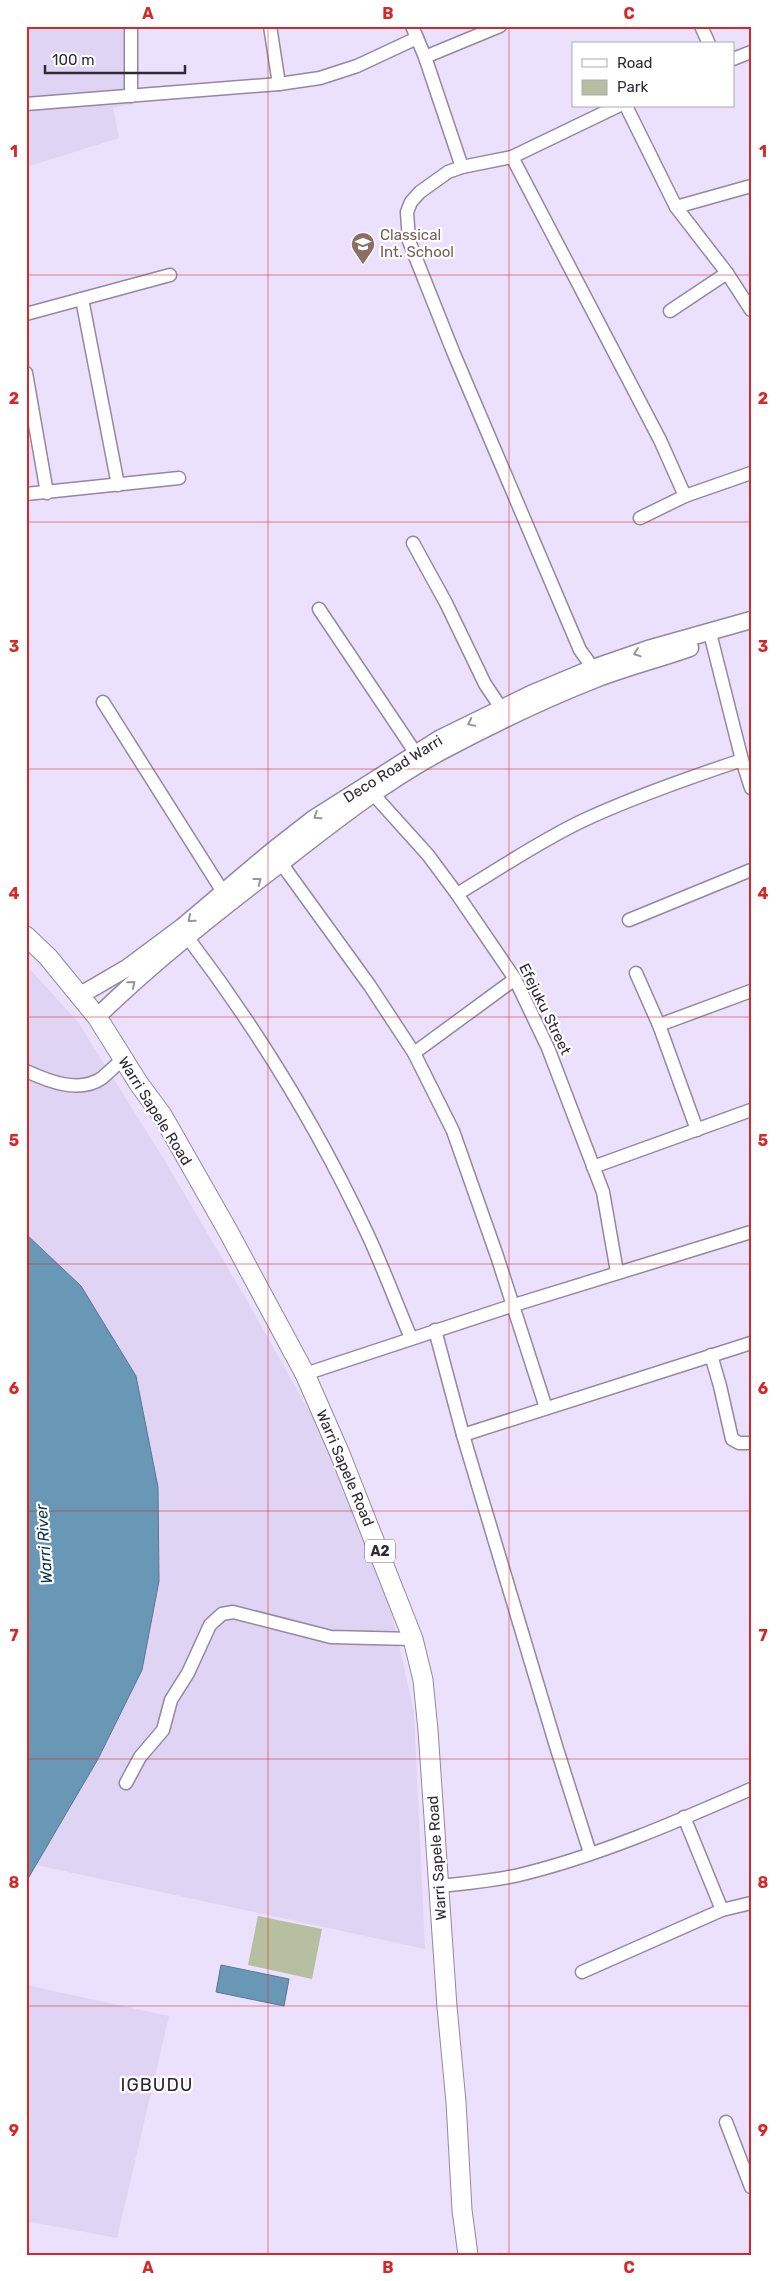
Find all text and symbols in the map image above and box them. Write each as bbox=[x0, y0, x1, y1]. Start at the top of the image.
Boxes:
text: A bbox=[142, 4, 154, 23]
text: B bbox=[382, 4, 394, 23]
text: C bbox=[623, 4, 635, 23]
scale bar bbox=[45, 42, 185, 74]
legend bbox=[572, 42, 734, 108]
text: 100 m bbox=[52, 51, 94, 69]
text: Road bbox=[617, 54, 653, 72]
text: Park bbox=[617, 78, 648, 96]
text: 1 bbox=[10, 142, 18, 161]
text: 1 bbox=[759, 142, 767, 161]
place label: Classical Int. School bbox=[380, 226, 454, 261]
school or university icon: Classical Int. School bbox=[350, 231, 376, 265]
text: 2 bbox=[9, 389, 19, 408]
text: 2 bbox=[758, 389, 768, 408]
text: 3 bbox=[9, 637, 19, 656]
text: 3 bbox=[758, 637, 768, 656]
one-way arrow bbox=[633, 647, 641, 657]
one-way arrow bbox=[467, 717, 476, 727]
street label: Deco Road Warri bbox=[340, 731, 446, 807]
one-way arrow bbox=[314, 810, 323, 820]
one-way arrow bbox=[252, 878, 261, 886]
text: 4 bbox=[9, 884, 20, 903]
text: 4 bbox=[758, 884, 769, 903]
one-way arrow bbox=[188, 913, 197, 922]
street label: Efejuku Street bbox=[515, 960, 575, 1058]
one-way arrow bbox=[126, 981, 135, 989]
street label: Warri Sapele Road bbox=[114, 1053, 196, 1169]
text: 5 bbox=[9, 1131, 19, 1150]
text: 5 bbox=[758, 1131, 768, 1150]
text: 6 bbox=[9, 1379, 19, 1398]
text: 6 bbox=[758, 1379, 768, 1398]
street label: Warri Sapele Road bbox=[312, 1407, 378, 1529]
water label: Warri River bbox=[32, 1503, 56, 1585]
road number: A2 bbox=[365, 1540, 395, 1562]
text: 7 bbox=[9, 1626, 19, 1645]
text: 7 bbox=[758, 1626, 768, 1645]
street label: Warri Sapele Road bbox=[424, 1795, 450, 1921]
text: 8 bbox=[9, 1873, 20, 1892]
text: 8 bbox=[758, 1873, 769, 1892]
district label: IGBUDU bbox=[121, 2074, 193, 2096]
text: 9 bbox=[9, 2121, 19, 2140]
text: 9 bbox=[758, 2121, 768, 2140]
text: A bbox=[142, 2258, 154, 2277]
text: B bbox=[382, 2258, 394, 2277]
text: C bbox=[623, 2258, 635, 2277]

